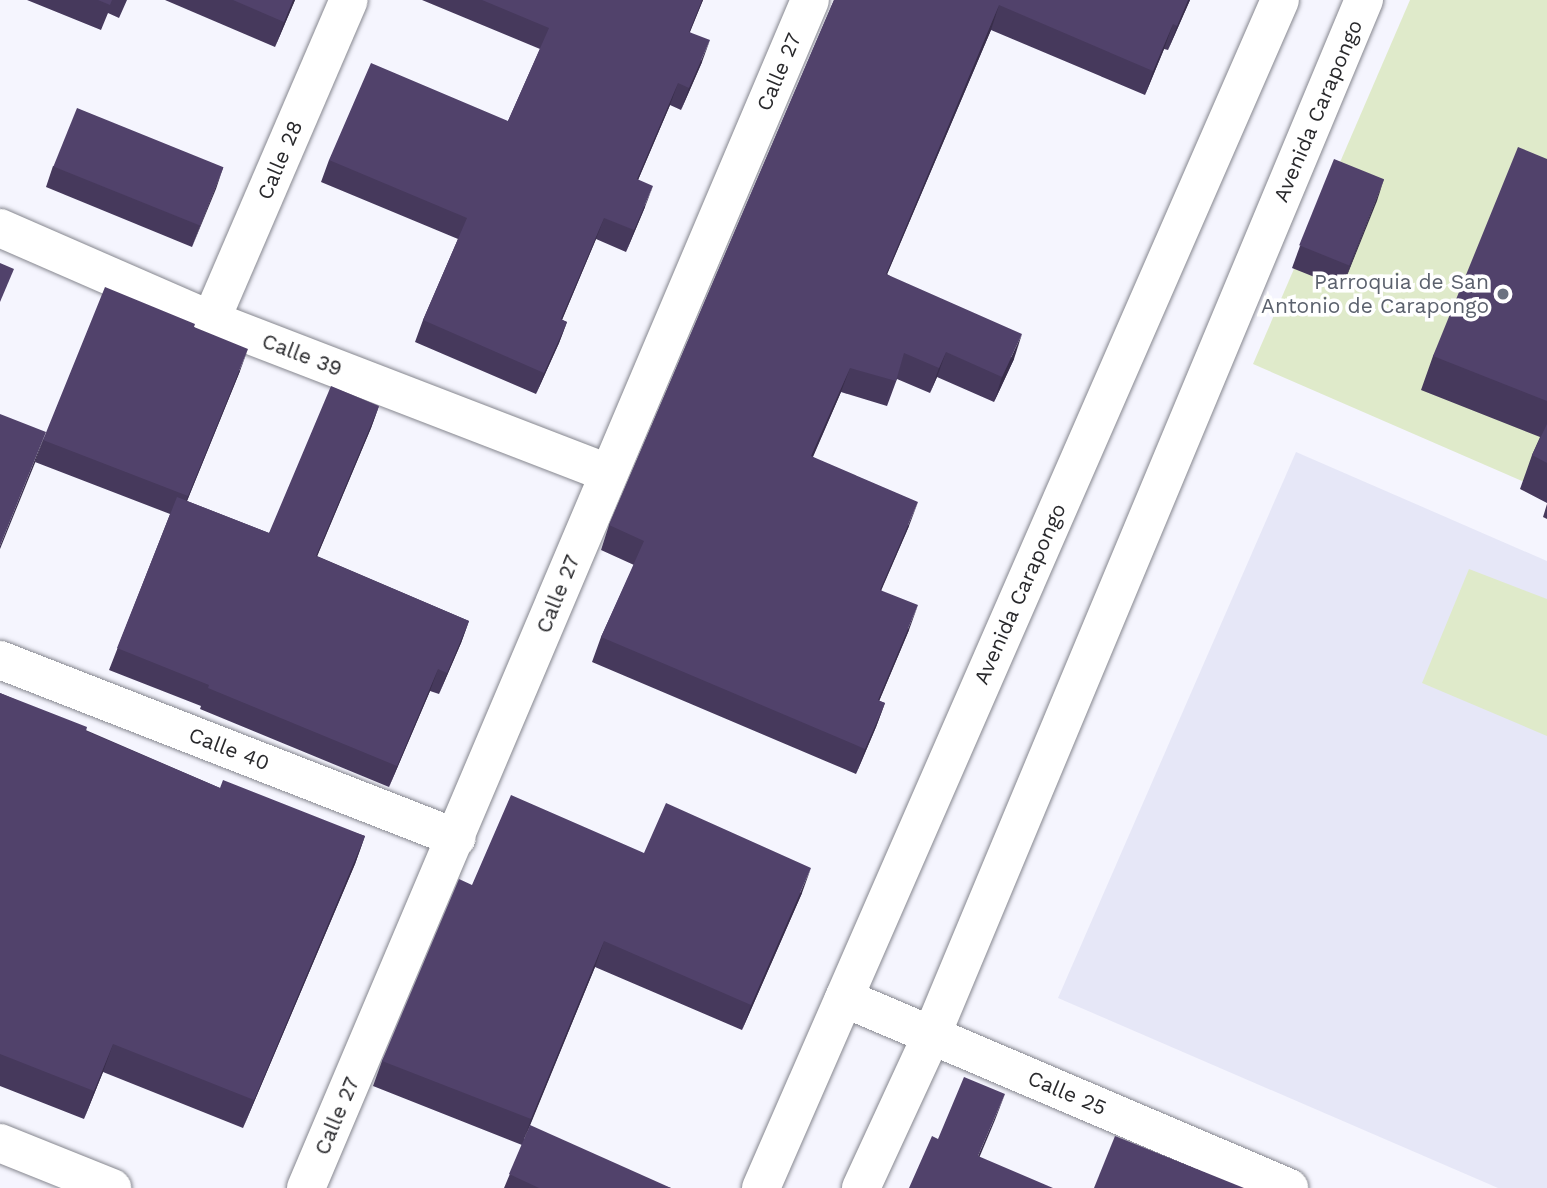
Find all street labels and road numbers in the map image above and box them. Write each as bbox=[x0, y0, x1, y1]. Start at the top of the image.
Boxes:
street label: Avenida Carapongo bbox=[1268, 16, 1368, 206]
street label: Calle 27 bbox=[751, 29, 807, 115]
street label: Calle 28 bbox=[252, 117, 308, 203]
street label: Calle 39 bbox=[258, 328, 346, 382]
street label: Avenida Carapongo bbox=[969, 499, 1071, 689]
street label: Calle 27 bbox=[531, 551, 585, 637]
street label: Calle 40 bbox=[185, 722, 273, 776]
street label: Calle 25 bbox=[1024, 1065, 1110, 1121]
street label: Calle 27 bbox=[309, 1073, 365, 1159]

